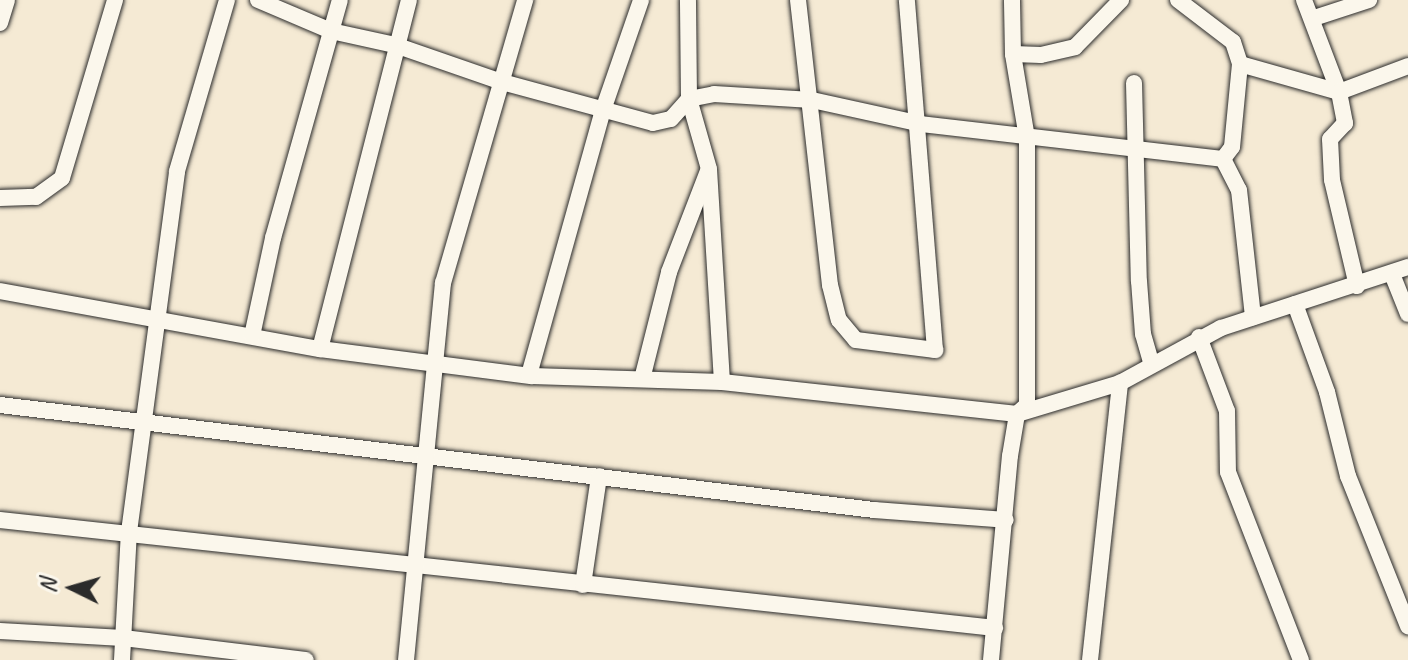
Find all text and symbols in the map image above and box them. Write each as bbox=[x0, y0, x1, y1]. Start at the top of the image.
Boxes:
north arrow bbox=[32, 548, 112, 628]
text: N bbox=[34, 578, 63, 594]

